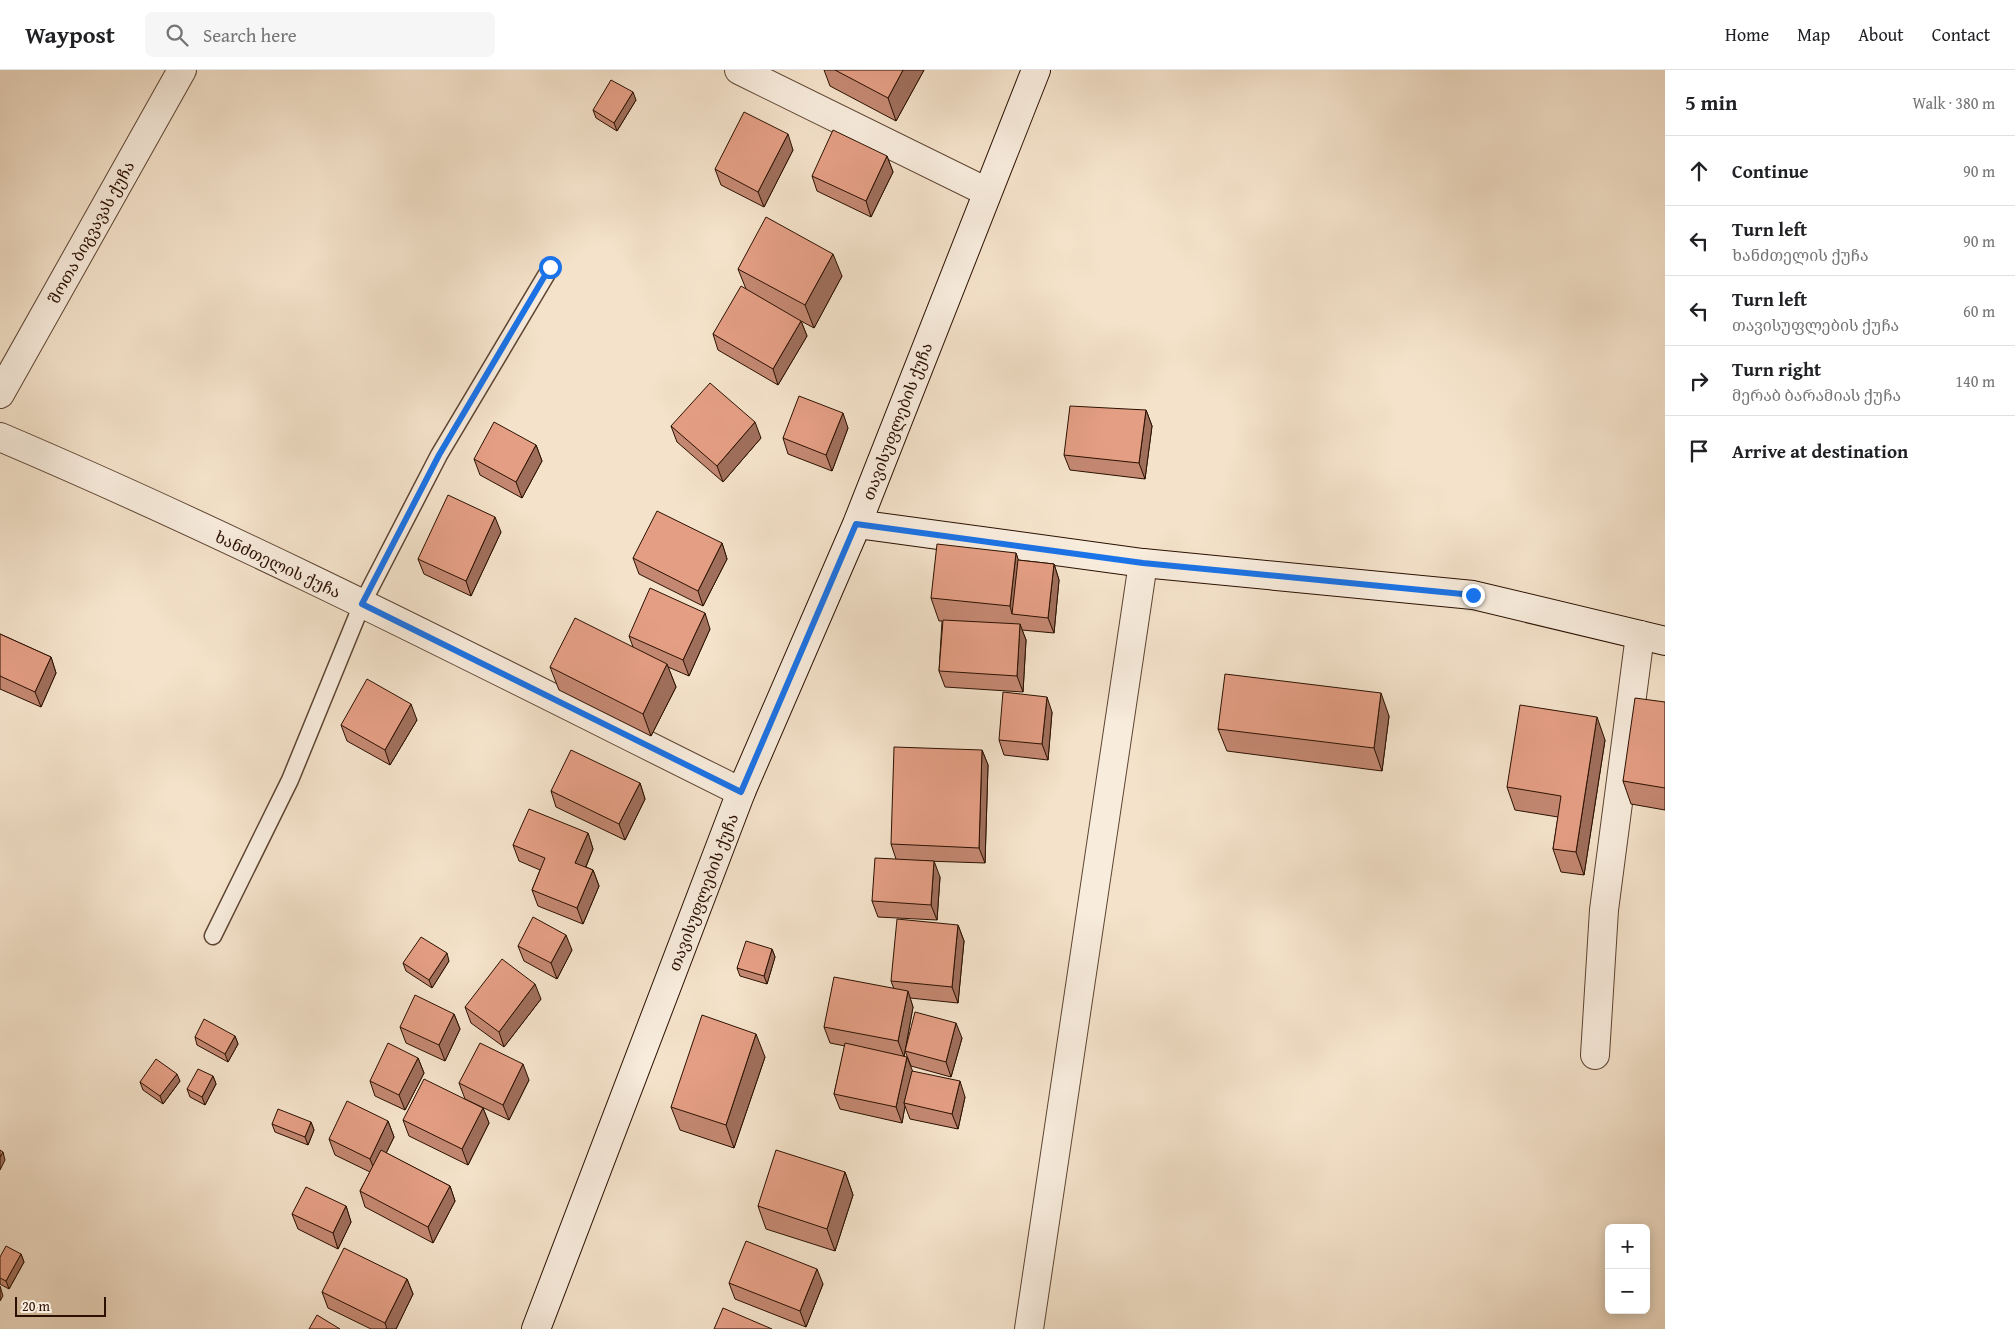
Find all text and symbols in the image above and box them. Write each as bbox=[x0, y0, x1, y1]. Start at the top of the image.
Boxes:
search box bbox=[145, 12, 495, 57]
text: Waypost bbox=[25, 17, 115, 52]
icon: search bbox=[163, 21, 191, 49]
text: Search here bbox=[203, 21, 297, 49]
text: Home bbox=[1725, 21, 1769, 48]
text: Map bbox=[1797, 21, 1830, 48]
text: About bbox=[1858, 21, 1904, 48]
text: Contact bbox=[1932, 21, 1990, 48]
text: 5 min bbox=[1685, 87, 1737, 118]
text: Walk · 380 m bbox=[1912, 91, 1995, 115]
street label: შოთა ბიგვავას ქუჩა bbox=[42, 156, 140, 308]
icon: ahead bbox=[1685, 157, 1713, 185]
text: Continue bbox=[1732, 157, 1809, 185]
text: 90 m bbox=[1963, 159, 1995, 183]
text: Turn left bbox=[1732, 215, 1807, 243]
icon: left bbox=[1685, 227, 1713, 255]
text: 90 m bbox=[1963, 229, 1995, 253]
text: ხანძთელის ქუჩა bbox=[1732, 243, 1869, 267]
route start bbox=[539, 256, 562, 279]
text: Turn left bbox=[1732, 285, 1807, 313]
icon: left bbox=[1685, 297, 1713, 325]
text: 60 m bbox=[1963, 299, 1995, 323]
text: თავისუფლების ქუჩა bbox=[1732, 313, 1899, 337]
street label: თავისუფლების ქუჩა bbox=[856, 339, 938, 503]
text: Turn right bbox=[1732, 355, 1821, 383]
icon: right bbox=[1685, 367, 1713, 395]
text: 140 m bbox=[1955, 369, 1995, 393]
text: მერაბ ბარამიას ქუჩა bbox=[1732, 383, 1901, 407]
icon: arrive bbox=[1685, 437, 1713, 465]
text: Arrive at destination bbox=[1732, 437, 1908, 465]
street label: ხანძთელის ქუჩა bbox=[211, 524, 345, 604]
route end bbox=[1462, 584, 1485, 607]
street label: თავისუფლების ქუჩა bbox=[662, 810, 744, 974]
map controls bbox=[1605, 1224, 1650, 1314]
button: + bbox=[1605, 1224, 1650, 1269]
button: − bbox=[1605, 1269, 1650, 1314]
scale bar bbox=[15, 1294, 106, 1317]
text: 20 m bbox=[22, 1296, 50, 1316]

